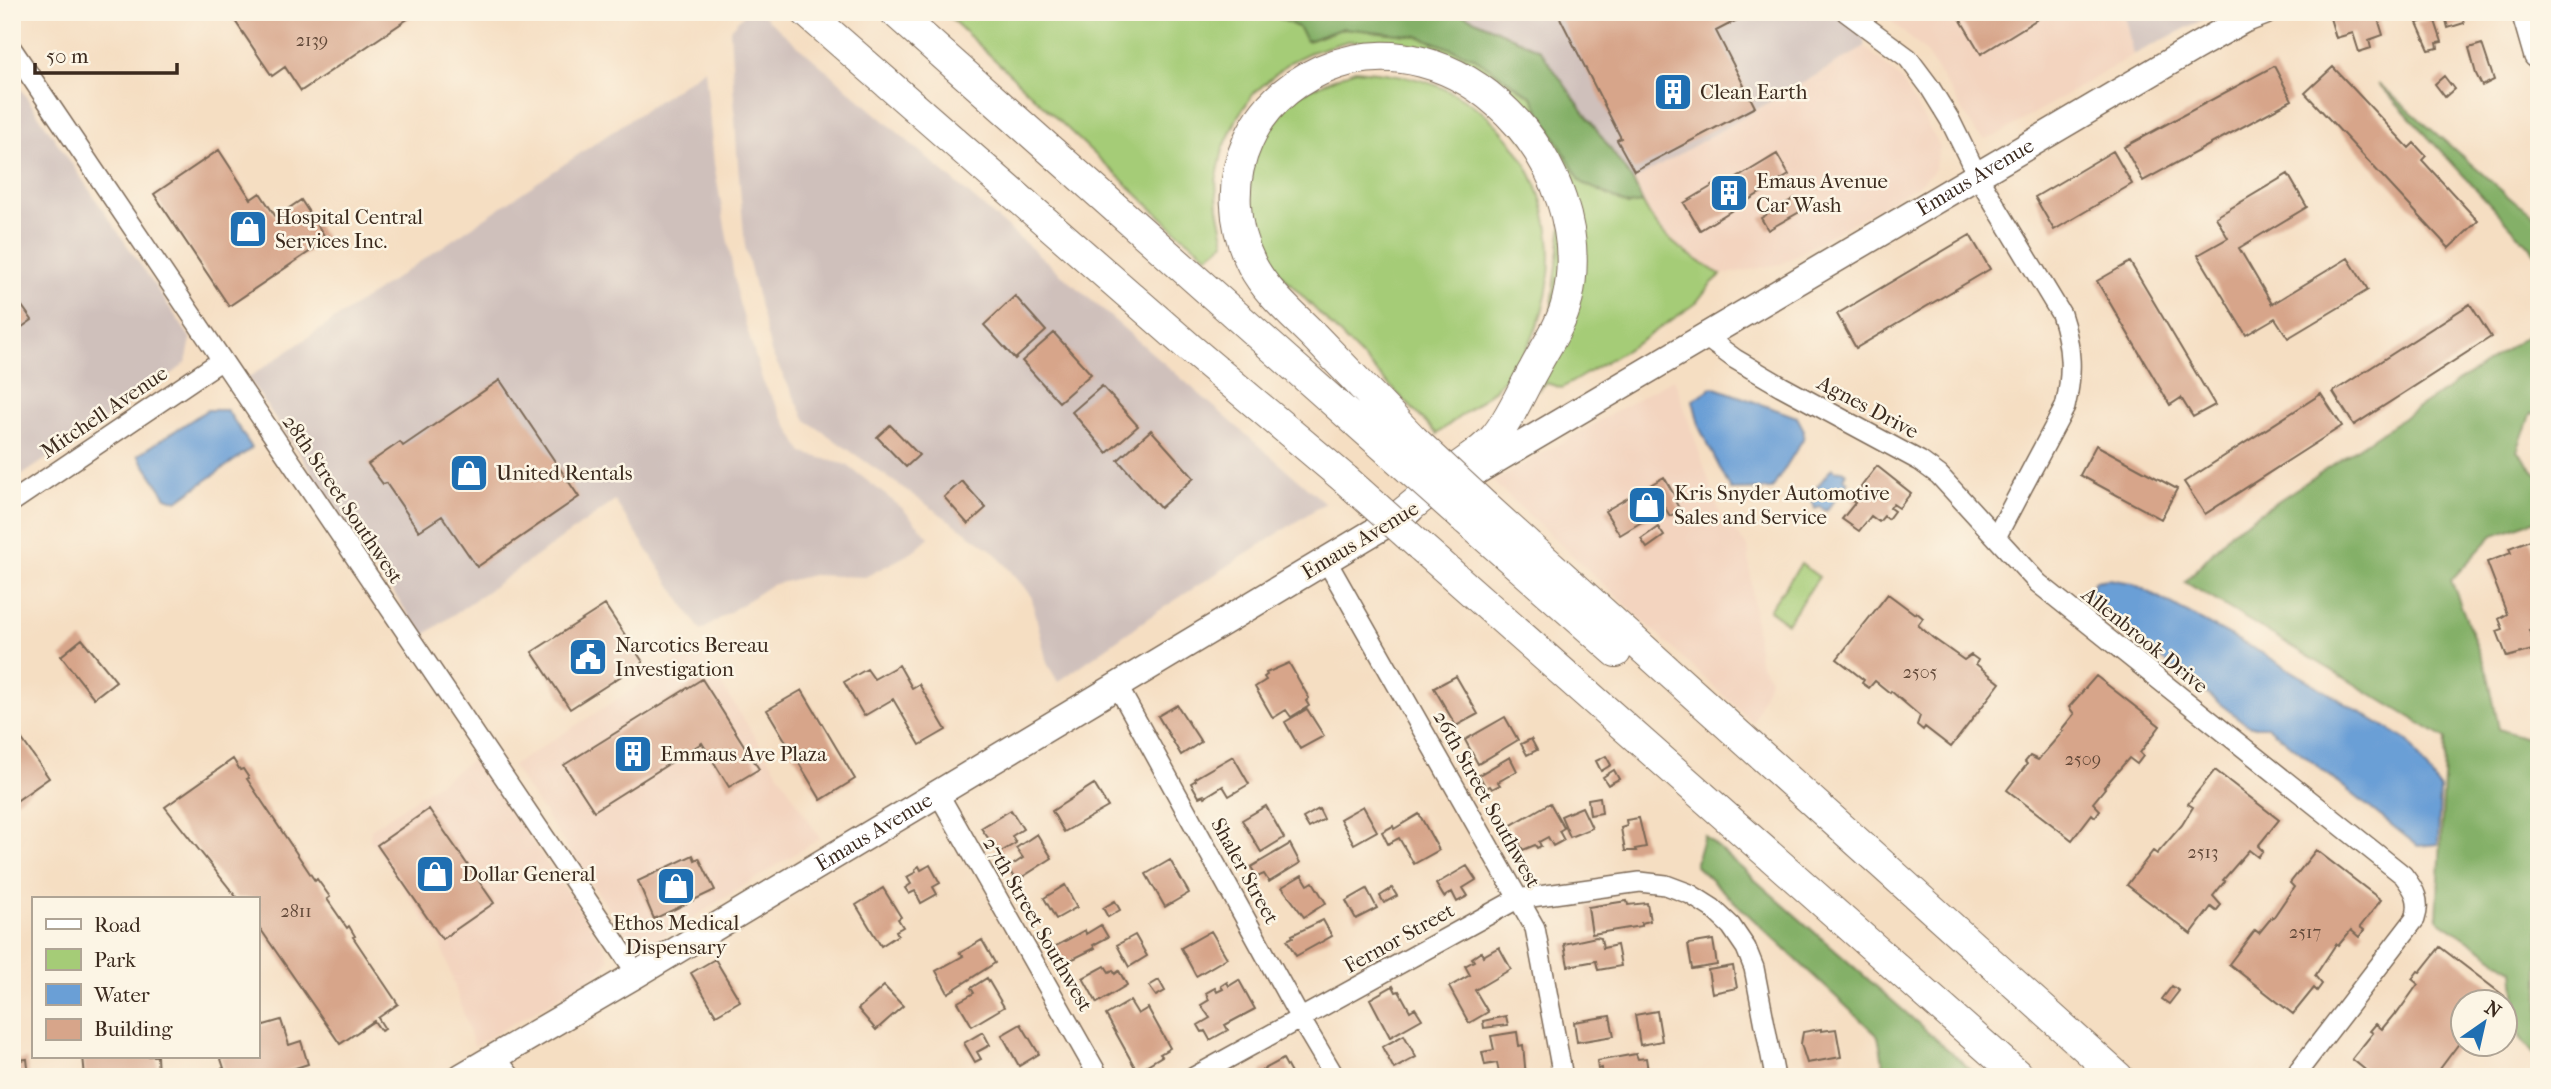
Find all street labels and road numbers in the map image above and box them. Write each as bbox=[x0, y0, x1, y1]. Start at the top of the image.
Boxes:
street label: Emaus Avenue bbox=[1912, 133, 2038, 221]
street label: Mitchell Avenue bbox=[36, 361, 172, 463]
street label: Agnes Drive bbox=[1812, 370, 1923, 444]
street label: 28th Street Southwest bbox=[278, 410, 409, 588]
street label: Emaus Avenue bbox=[1297, 496, 1423, 584]
street label: Allenbrook Drive bbox=[2076, 581, 2213, 698]
street label: 26th Street Southwest bbox=[1428, 706, 1546, 892]
street label: Emaus Avenue bbox=[811, 788, 936, 876]
street label: Shaler Street bbox=[1206, 814, 1284, 929]
street label: 27th Street Southwest bbox=[978, 832, 1098, 1016]
street label: Fernor Street bbox=[1340, 898, 1459, 978]

